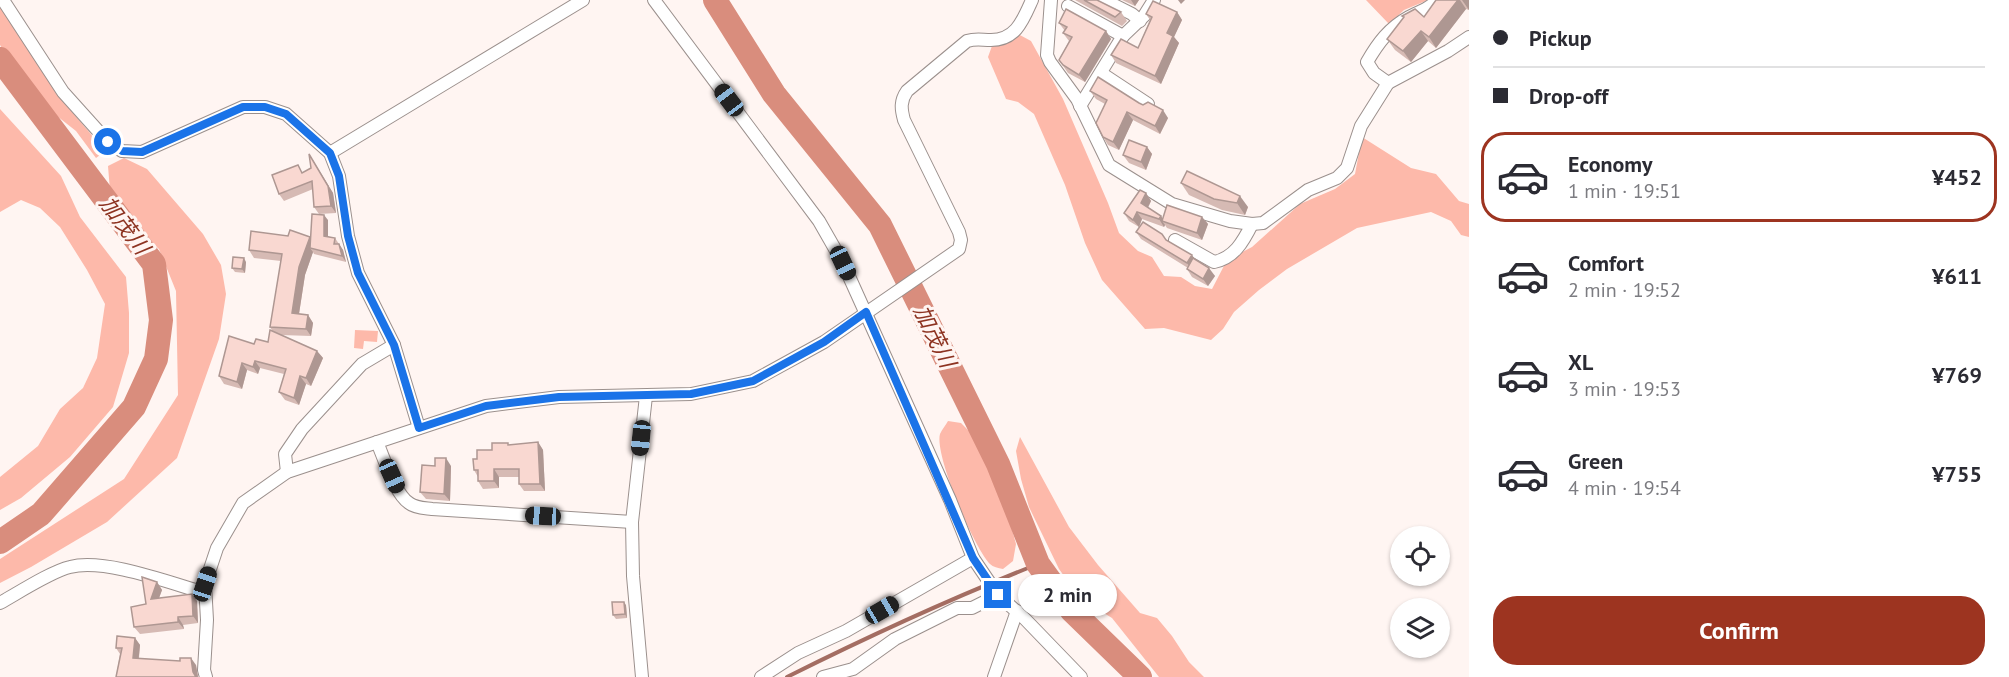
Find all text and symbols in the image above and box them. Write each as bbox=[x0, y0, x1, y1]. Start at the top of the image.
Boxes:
text: Pickup bbox=[1529, 24, 1592, 52]
car bbox=[711, 80, 747, 120]
text: Drop-off bbox=[1529, 82, 1608, 110]
route start bbox=[94, 128, 121, 155]
icon: car bbox=[1496, 150, 1550, 204]
text: Economy bbox=[1568, 150, 1652, 178]
text: ¥452 bbox=[1932, 163, 1982, 191]
text: 1 min · 19:51 bbox=[1568, 178, 1681, 204]
water label: 加茂川 bbox=[94, 190, 157, 261]
car bbox=[827, 243, 859, 283]
icon: car bbox=[1496, 249, 1550, 303]
text: Comfort bbox=[1568, 249, 1644, 277]
text: ¥611 bbox=[1932, 262, 1982, 290]
text: 2 min · 19:52 bbox=[1568, 277, 1681, 303]
water label: 加茂川 bbox=[908, 300, 963, 374]
icon: car bbox=[1496, 348, 1550, 402]
text: XL bbox=[1568, 348, 1593, 376]
text: ¥769 bbox=[1932, 361, 1982, 389]
text: 3 min · 19:53 bbox=[1568, 376, 1681, 402]
car bbox=[630, 419, 652, 457]
icon: car bbox=[1496, 447, 1550, 501]
text: Green bbox=[1568, 447, 1623, 475]
car bbox=[376, 456, 408, 496]
text: ¥755 bbox=[1932, 460, 1982, 488]
text: 4 min · 19:54 bbox=[1568, 475, 1681, 501]
car bbox=[525, 506, 561, 526]
map controls bbox=[1390, 526, 1450, 658]
button: locate bbox=[1390, 526, 1450, 586]
car bbox=[191, 564, 219, 604]
callout: 2 min bbox=[1019, 574, 1118, 616]
route end bbox=[984, 581, 1011, 608]
text: 2 min bbox=[1043, 582, 1092, 608]
car bbox=[862, 593, 902, 627]
button: Confirm bbox=[1493, 596, 1985, 665]
button: layers bbox=[1390, 598, 1450, 658]

